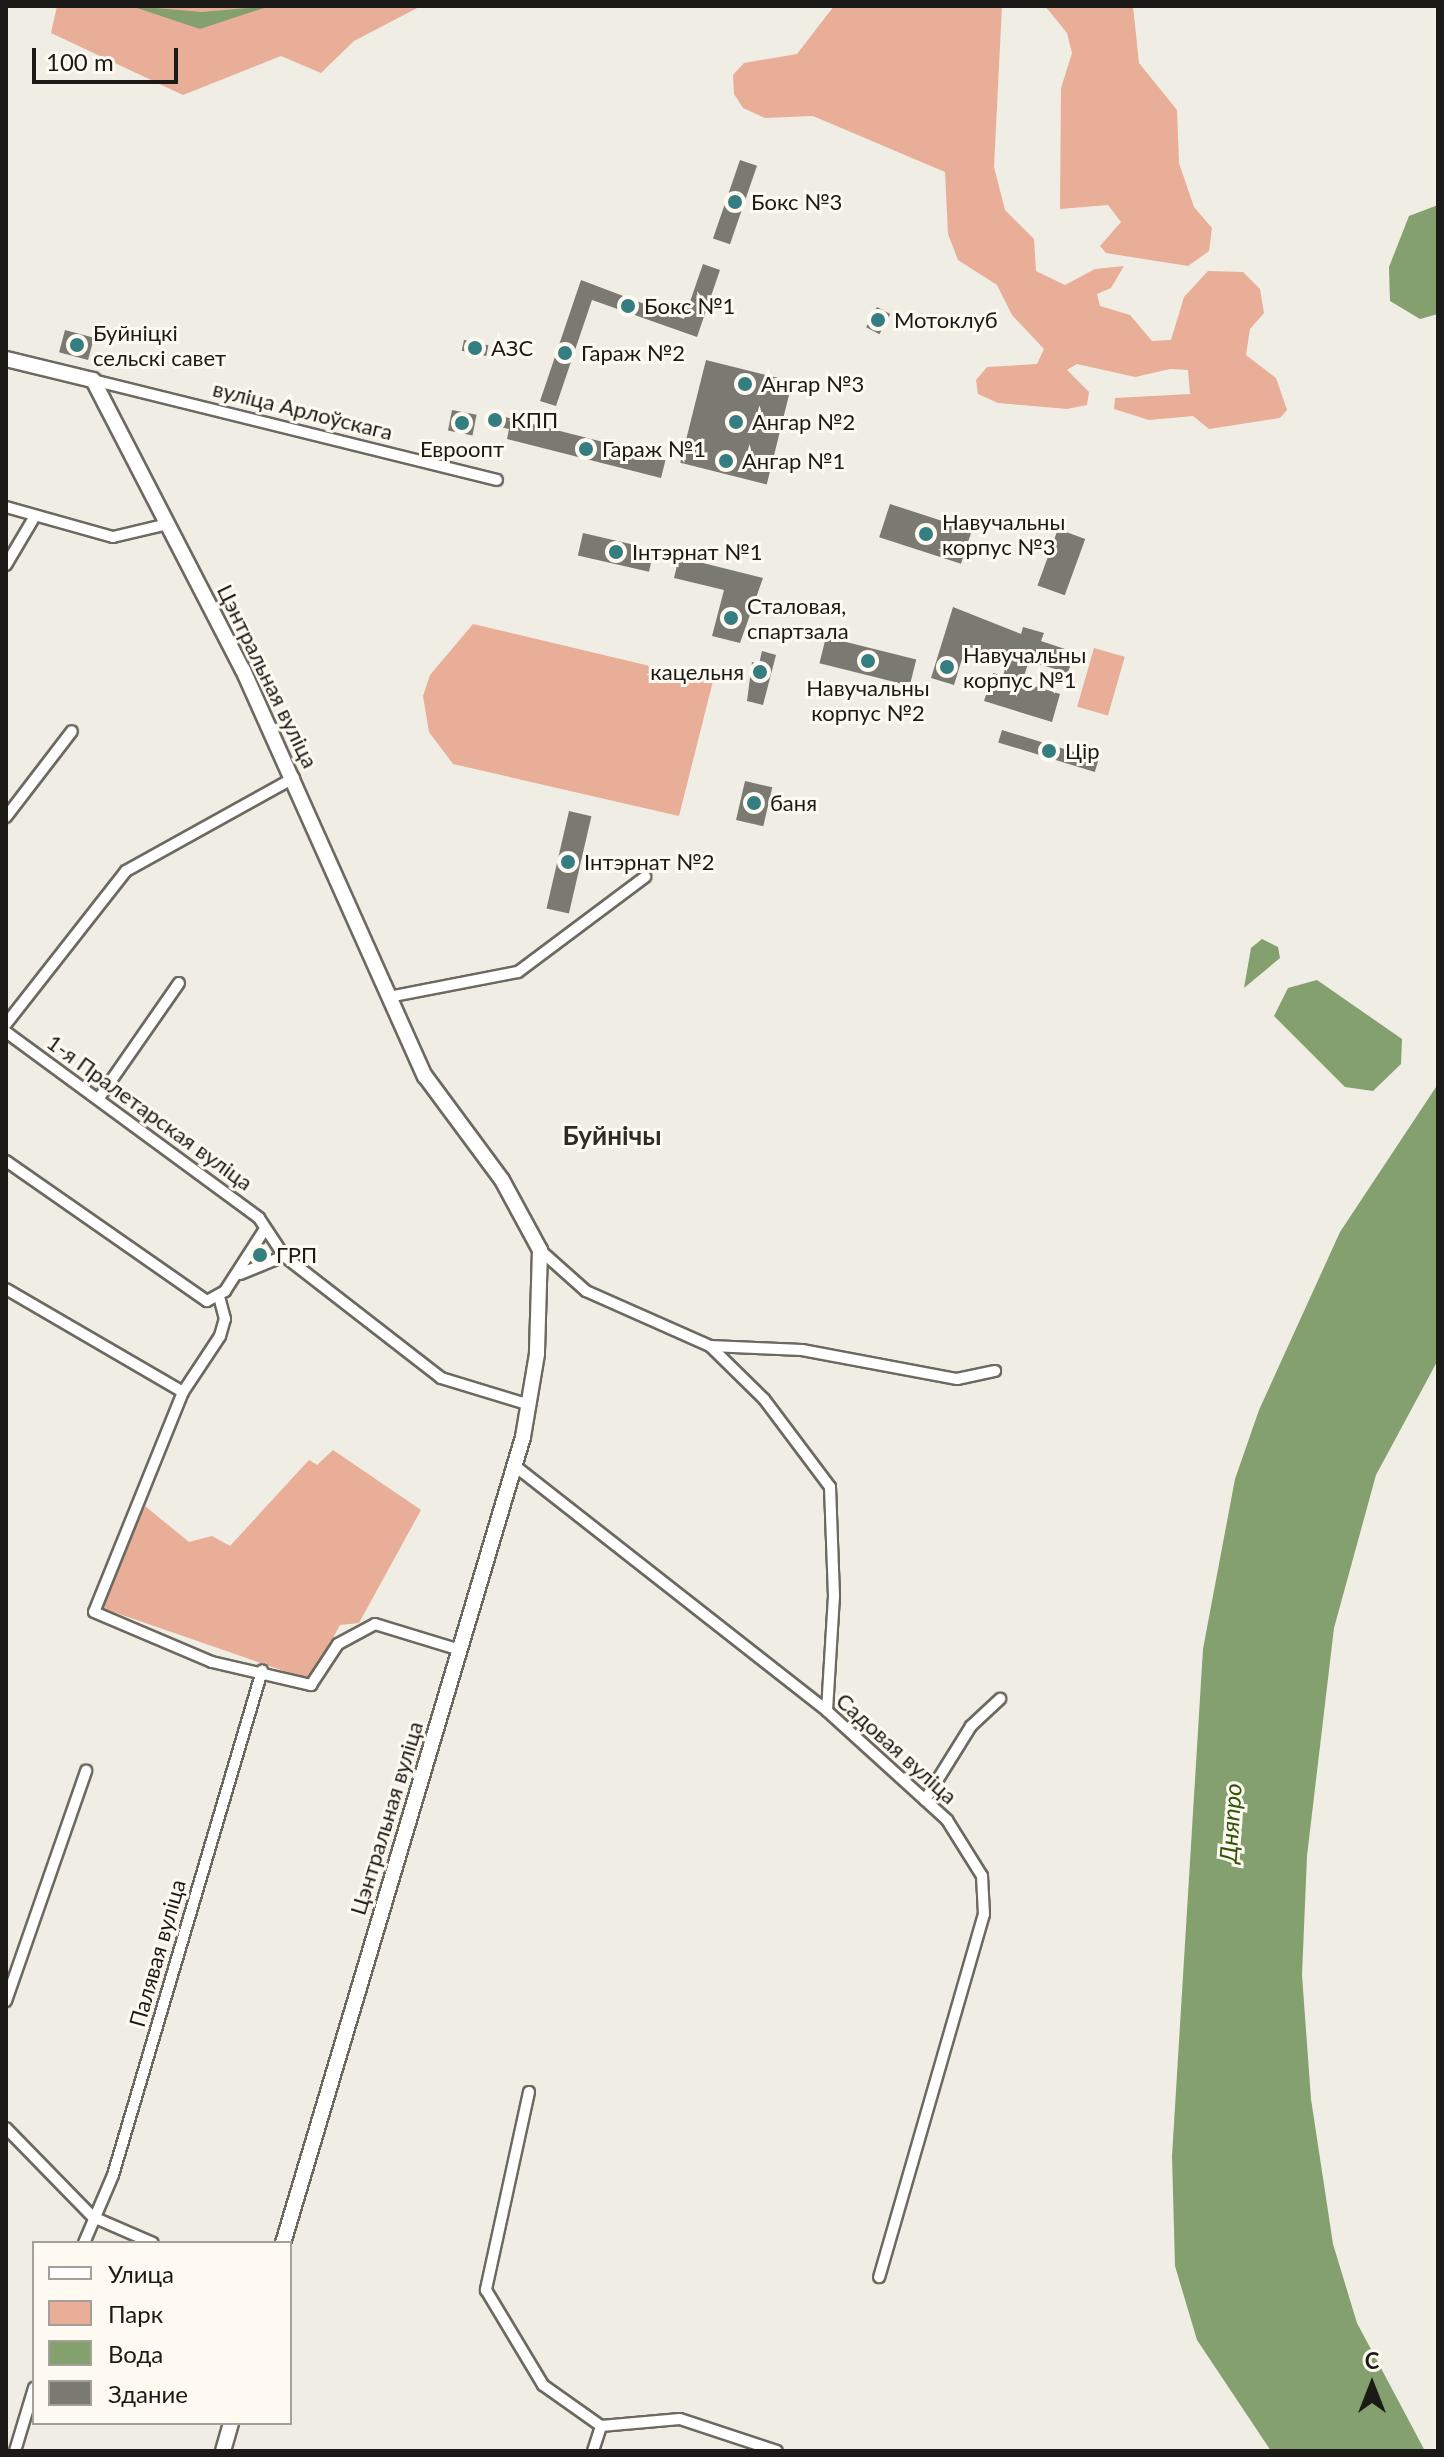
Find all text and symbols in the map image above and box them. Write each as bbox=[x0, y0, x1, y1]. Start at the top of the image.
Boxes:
scale bar bbox=[36, 32, 182, 82]
text: 100 m bbox=[46, 47, 114, 76]
place label: Бокс №3 bbox=[751, 189, 842, 215]
marker: Бокс №3 bbox=[726, 193, 744, 211]
place label: Бокс №1 bbox=[644, 293, 735, 319]
marker: Бокс №1 bbox=[619, 297, 637, 315]
place label: Мотоклуб bbox=[894, 307, 998, 333]
marker: Мотоклуб bbox=[869, 311, 887, 329]
place label: Буйніцкі сельскі савет bbox=[93, 319, 226, 370]
place label: АЗС bbox=[491, 335, 533, 361]
marker: Буйніцкі сельскі савет bbox=[68, 336, 86, 354]
marker: АЗС bbox=[466, 339, 484, 357]
place label: Гараж №2 bbox=[581, 340, 685, 366]
marker: Гараж №2 bbox=[556, 344, 574, 362]
place label: Ангар №3 bbox=[761, 371, 864, 397]
street label: вуліца Арлоўскага bbox=[210, 375, 396, 445]
marker: Ангар №3 bbox=[736, 375, 754, 393]
place label: КПП bbox=[511, 407, 558, 433]
place label: Ангар №2 bbox=[752, 409, 855, 435]
marker: КПП bbox=[486, 411, 504, 429]
marker: Ангар №2 bbox=[727, 413, 745, 431]
marker: Евроопт bbox=[453, 414, 471, 432]
place label: Евроопт bbox=[420, 436, 504, 462]
place label: Гараж №1 bbox=[602, 436, 706, 462]
marker: Гараж №1 bbox=[577, 440, 595, 458]
place label: Ангар №1 bbox=[742, 448, 845, 474]
marker: Ангар №1 bbox=[717, 452, 735, 470]
place label: Навучальны корпус №3 bbox=[942, 508, 1065, 560]
marker: Навучальны корпус №3 bbox=[917, 525, 935, 543]
place label: Інтэрнат №1 bbox=[632, 539, 762, 565]
marker: Інтэрнат №1 bbox=[607, 543, 625, 561]
street label: Цэнтральная вуліца bbox=[212, 580, 324, 772]
place label: Сталовая, спартзала bbox=[747, 592, 849, 644]
marker: Сталовая, спартзала bbox=[722, 609, 740, 627]
place label: Навучальны корпус №1 bbox=[963, 641, 1086, 692]
marker: Навучальны корпус №2 bbox=[859, 652, 877, 670]
marker: Навучальны корпус №1 bbox=[938, 658, 956, 676]
place label: кацельня bbox=[650, 659, 744, 685]
marker: кацельня bbox=[751, 663, 769, 681]
place label: Навучальны корпус №2 bbox=[806, 674, 930, 726]
place label: Цір bbox=[1065, 738, 1100, 764]
marker: Цір bbox=[1040, 742, 1058, 760]
place label: баня bbox=[770, 790, 817, 816]
marker: баня bbox=[745, 794, 763, 812]
place label: Інтэрнат №2 bbox=[584, 849, 714, 875]
marker: Інтэрнат №2 bbox=[559, 853, 577, 871]
street label: 1-я Пралетарская вуліца bbox=[42, 1028, 258, 1196]
district label: Буйнічы bbox=[562, 1120, 662, 1152]
place label: ГРП bbox=[276, 1242, 317, 1268]
marker: ГРП bbox=[251, 1246, 269, 1264]
street label: Садовая вуліца bbox=[831, 1687, 963, 1809]
street label: Цэнтральная вуліца bbox=[344, 1718, 428, 1918]
water label: Дняпро bbox=[1213, 1782, 1247, 1864]
street label: Палявая вуліца bbox=[123, 1876, 191, 2030]
legend bbox=[32, 2241, 292, 2425]
text: Улица bbox=[108, 2259, 174, 2288]
text: Парк bbox=[108, 2299, 163, 2328]
text: Вода bbox=[108, 2339, 163, 2368]
north arrow bbox=[1332, 2345, 1412, 2425]
text: С bbox=[1365, 2347, 1379, 2374]
text: Здание bbox=[108, 2379, 188, 2408]

